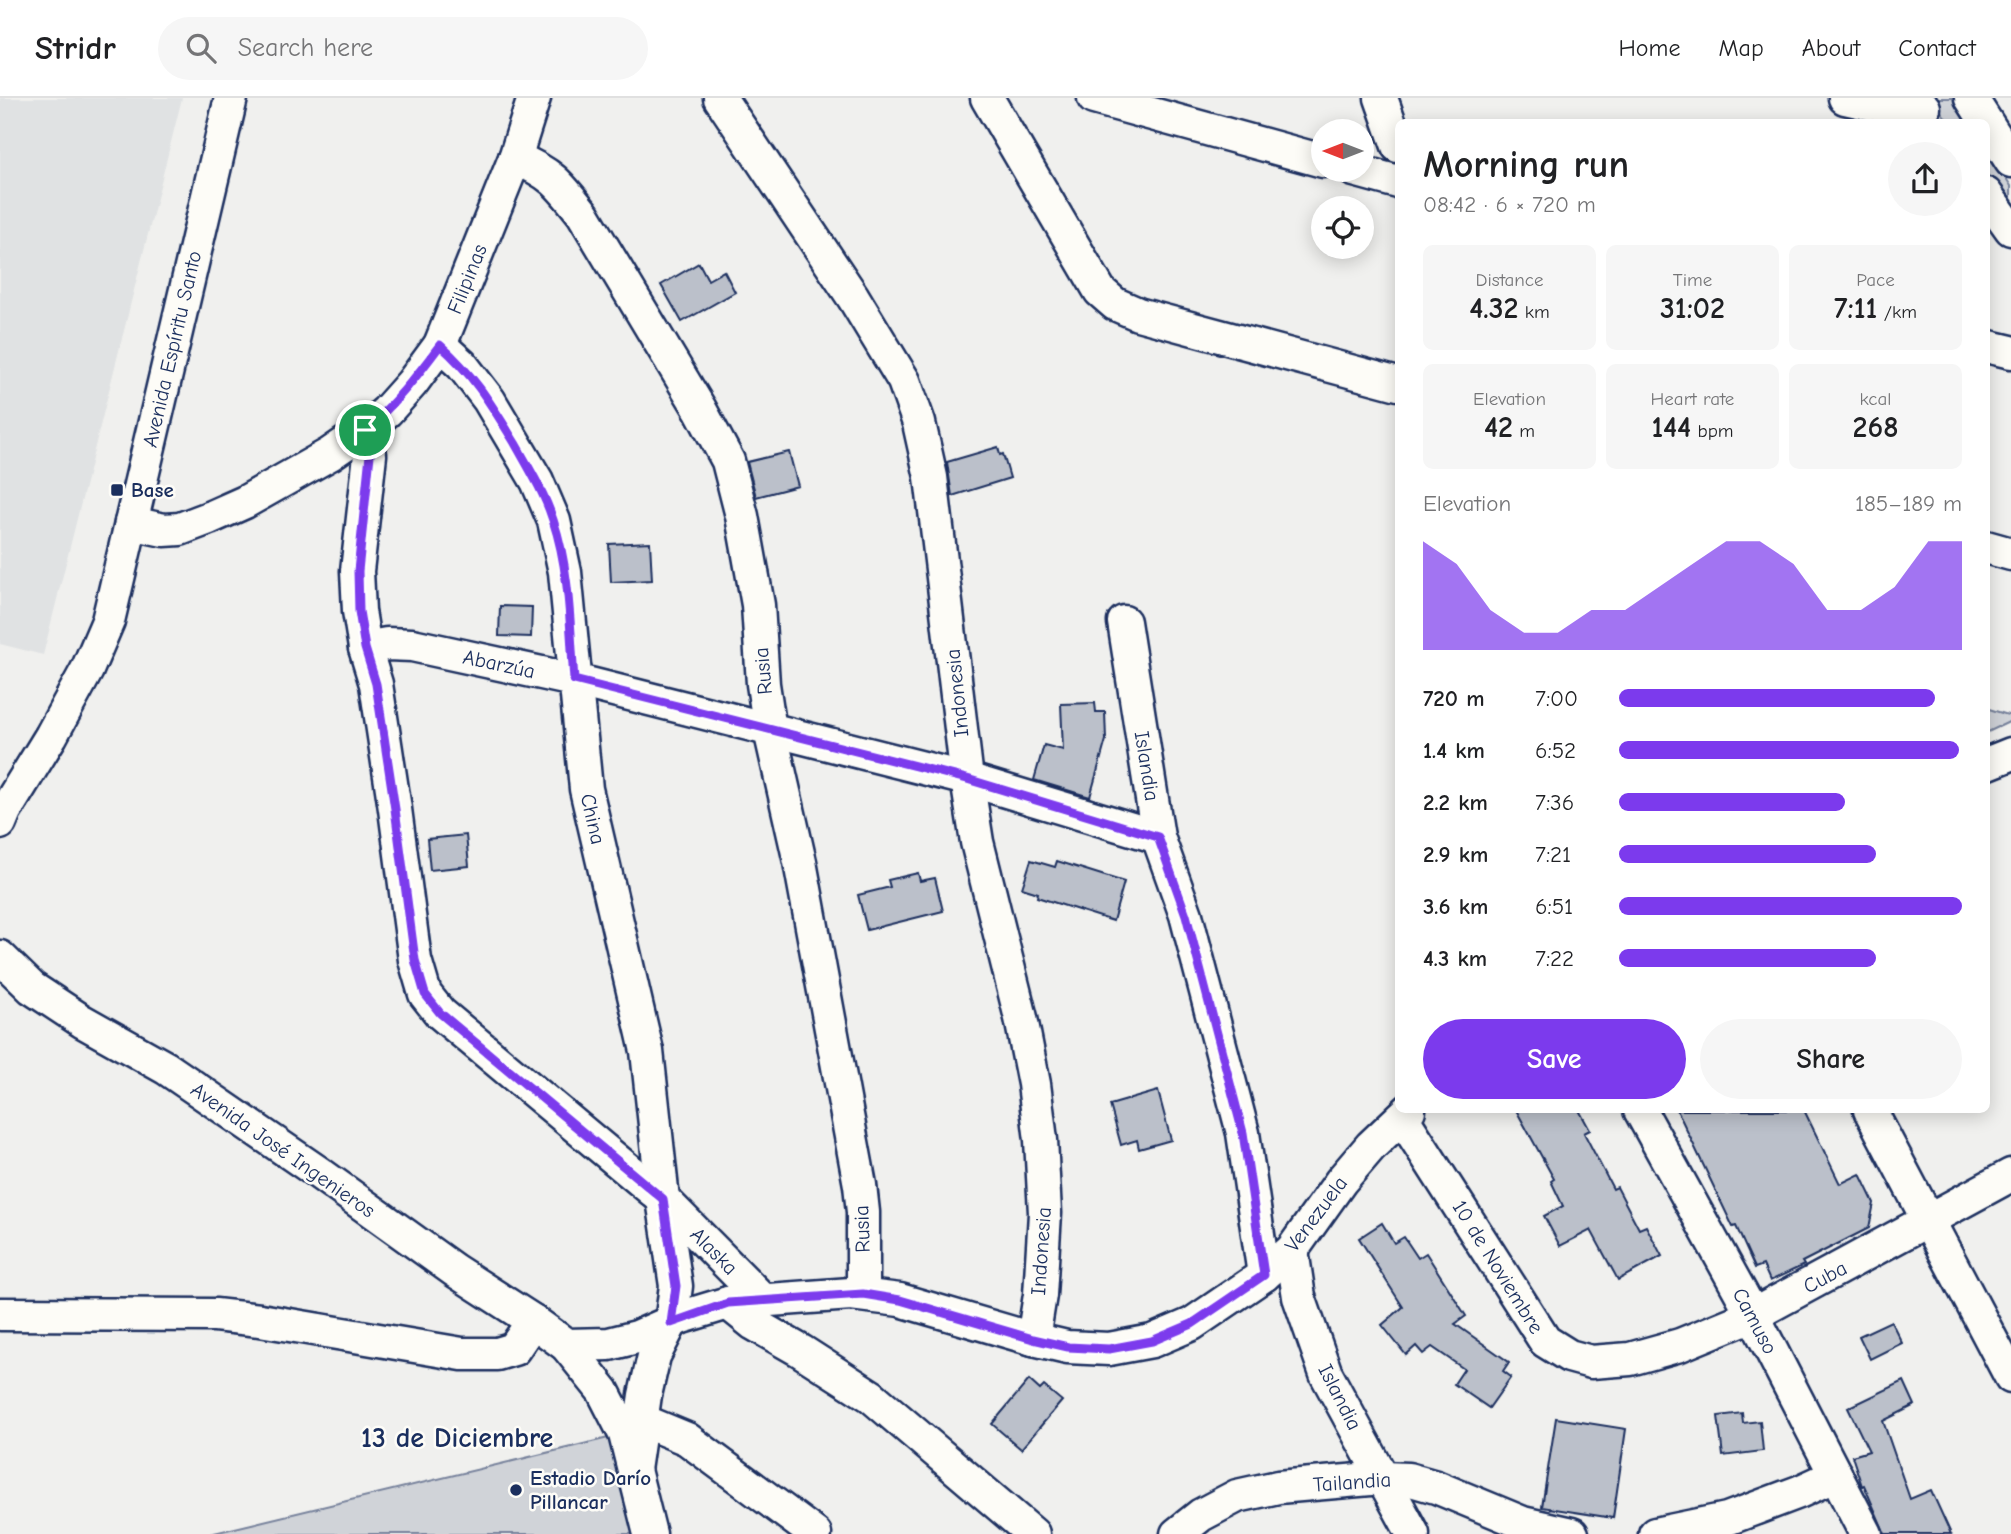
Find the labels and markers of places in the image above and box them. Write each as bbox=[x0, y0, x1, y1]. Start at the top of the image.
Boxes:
pin bbox=[335, 400, 395, 460]
place label: Base bbox=[131, 478, 174, 502]
marker: Base bbox=[109, 482, 125, 498]
place label: Estadio Darío Pillancar bbox=[530, 1466, 651, 1514]
marker: Estadio Darío Pillancar bbox=[508, 1482, 524, 1498]

